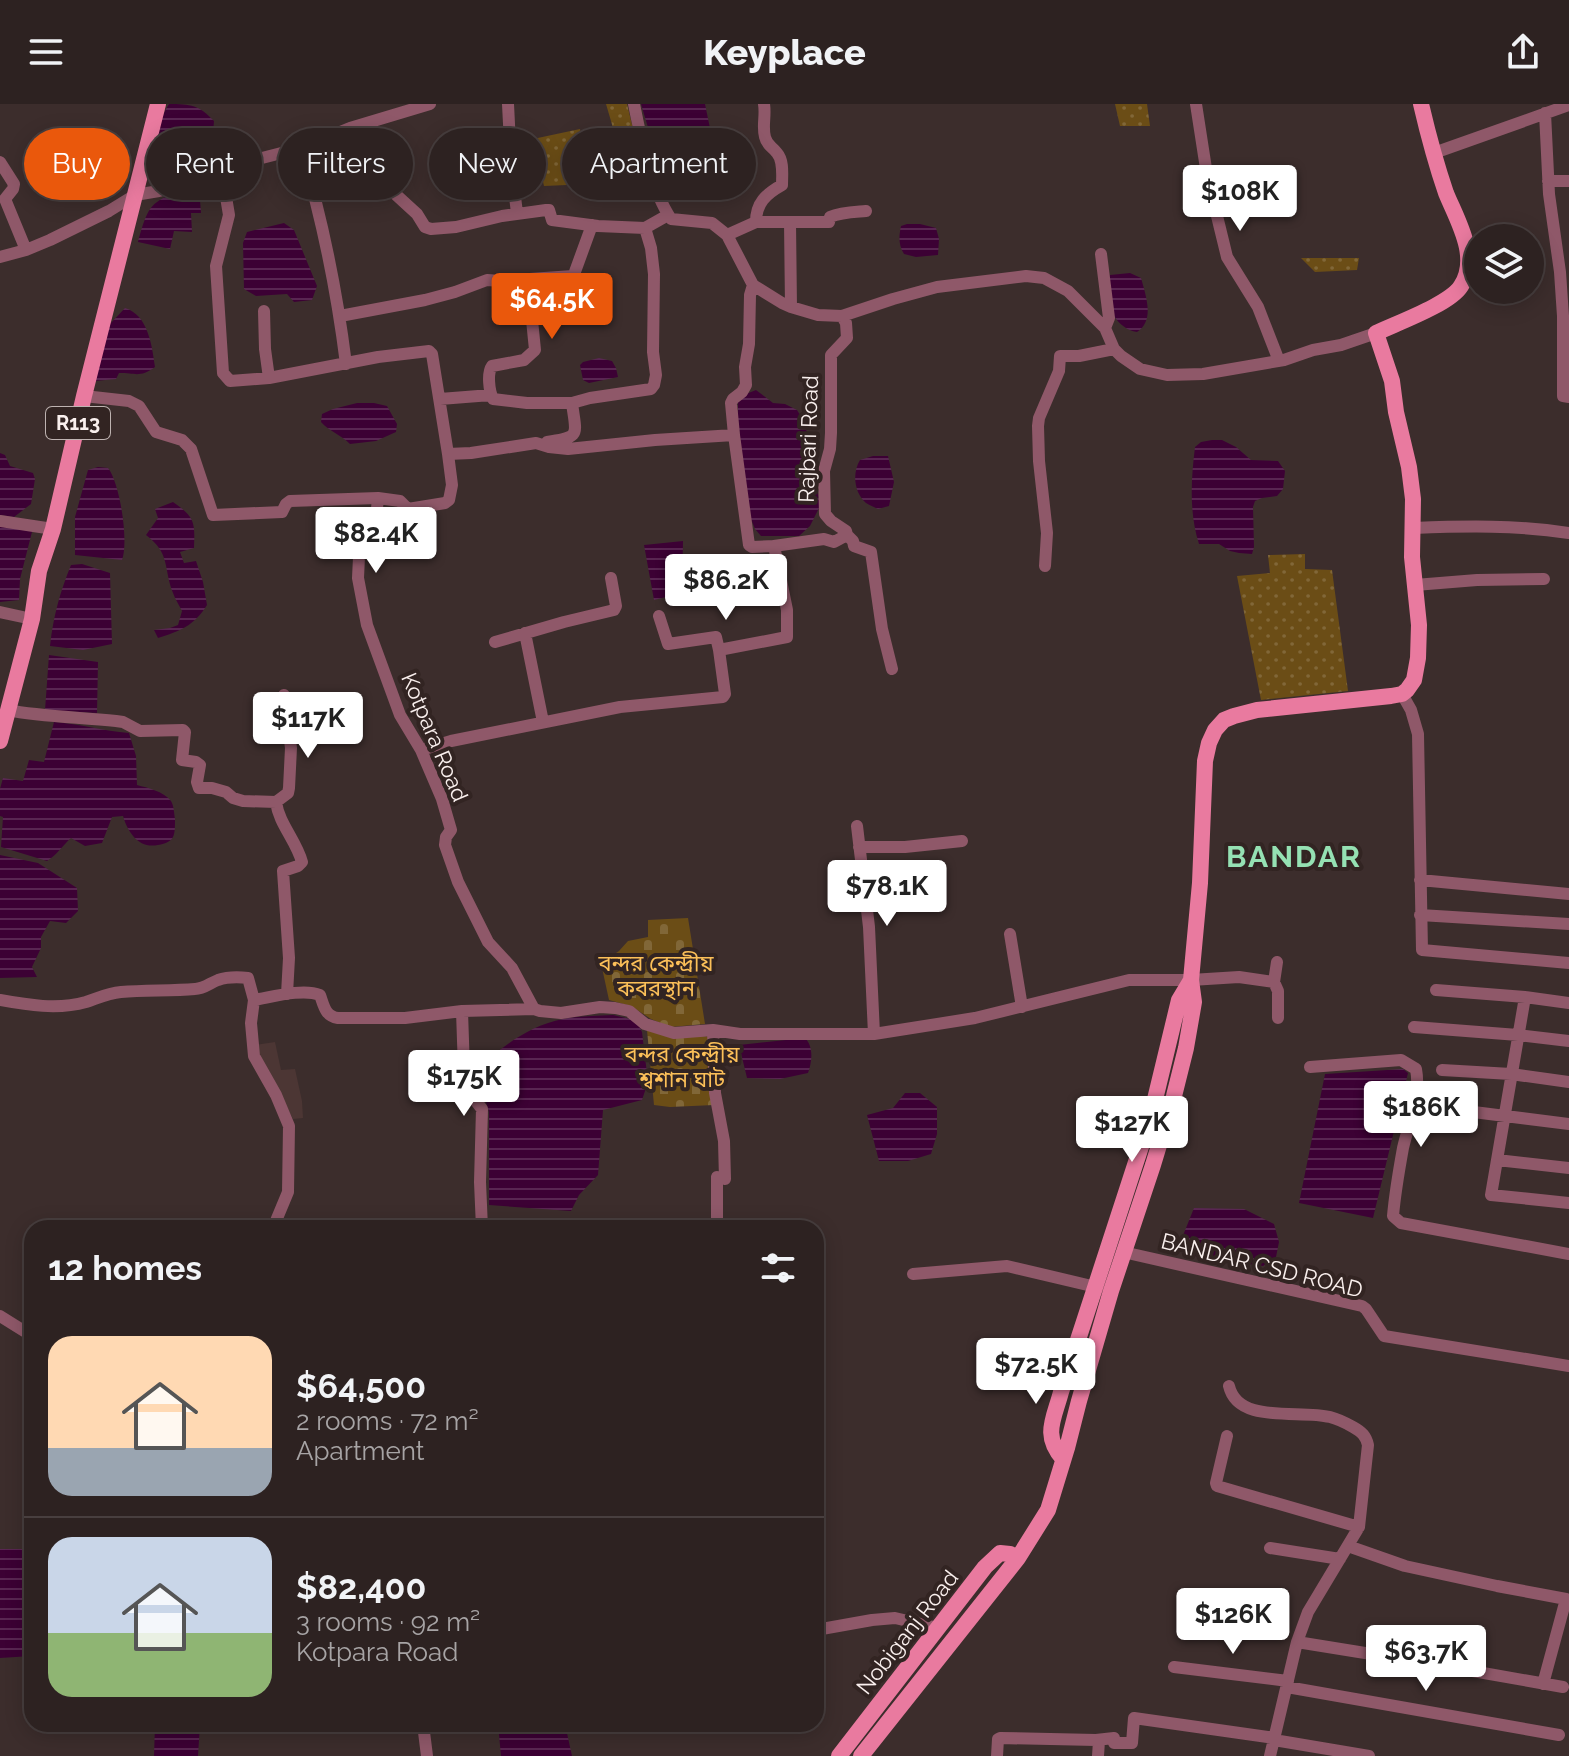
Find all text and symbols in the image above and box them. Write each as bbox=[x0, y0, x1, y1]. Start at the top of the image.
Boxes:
icon: menu bbox=[24, 30, 68, 74]
icon: share bbox=[1501, 30, 1545, 74]
text: Keyplace bbox=[703, 31, 866, 73]
chip: Buy bbox=[24, 128, 130, 200]
chip: Rent bbox=[146, 128, 262, 200]
chip: Filters bbox=[278, 128, 413, 200]
chip: New bbox=[429, 128, 546, 200]
chip: Apartment bbox=[562, 128, 756, 200]
pin: $108K bbox=[1184, 165, 1296, 233]
text: $108K bbox=[1201, 176, 1279, 206]
map controls bbox=[1464, 224, 1544, 304]
button: layers bbox=[1464, 224, 1544, 304]
pin: $64.5K bbox=[487, 273, 617, 341]
text: $64.5K bbox=[510, 284, 594, 314]
street label: Rajbari Road bbox=[793, 375, 823, 503]
road number: R113 bbox=[46, 407, 110, 439]
pin: $82.4K bbox=[311, 507, 441, 575]
text: $82.4K bbox=[334, 518, 418, 548]
pin: $86.2K bbox=[661, 554, 791, 622]
text: $86.2K bbox=[683, 565, 769, 595]
street label: Kotpara Road bbox=[396, 669, 474, 805]
pin: $117K bbox=[252, 692, 364, 760]
text: $117K bbox=[271, 703, 345, 733]
district label: BANDAR bbox=[1226, 839, 1362, 874]
pin: $78.1K bbox=[822, 860, 952, 928]
text: $78.1K bbox=[846, 871, 928, 901]
park label: বন্দর কেন্দ্রীয় কবরস্থান bbox=[598, 950, 714, 1001]
park label: বন্দর কেন্দ্রীয় শ্বশান ঘাট bbox=[624, 1041, 740, 1092]
pin: $175K bbox=[408, 1050, 520, 1118]
text: $175K bbox=[426, 1061, 502, 1091]
pin: $186K bbox=[1365, 1081, 1477, 1149]
text: $186K bbox=[1382, 1092, 1460, 1122]
pin: $127K bbox=[1076, 1096, 1188, 1164]
text: $127K bbox=[1094, 1107, 1170, 1137]
street label: BANDAR CSD ROAD bbox=[1158, 1227, 1366, 1303]
icon: filters bbox=[756, 1246, 800, 1290]
text: 12 homes bbox=[48, 1248, 202, 1288]
pin: $72.5K bbox=[971, 1338, 1101, 1406]
text: $72.5K bbox=[994, 1349, 1078, 1379]
text: $64,500 bbox=[296, 1366, 426, 1406]
icon: home bbox=[112, 1368, 208, 1464]
text: 2 rooms · 72 m² bbox=[296, 1406, 479, 1436]
text: Apartment bbox=[296, 1436, 425, 1466]
street label: Nobiganj Road bbox=[851, 1565, 963, 1699]
text: $82,400 bbox=[296, 1567, 426, 1607]
icon: home bbox=[112, 1569, 208, 1665]
pin: $126K bbox=[1177, 1588, 1289, 1656]
text: $126K bbox=[1194, 1599, 1272, 1629]
text: 3 rooms · 92 m² bbox=[296, 1607, 480, 1637]
pin: $63.7K bbox=[1361, 1625, 1491, 1693]
text: $63.7K bbox=[1384, 1636, 1468, 1666]
text: Kotpara Road bbox=[296, 1637, 458, 1667]

